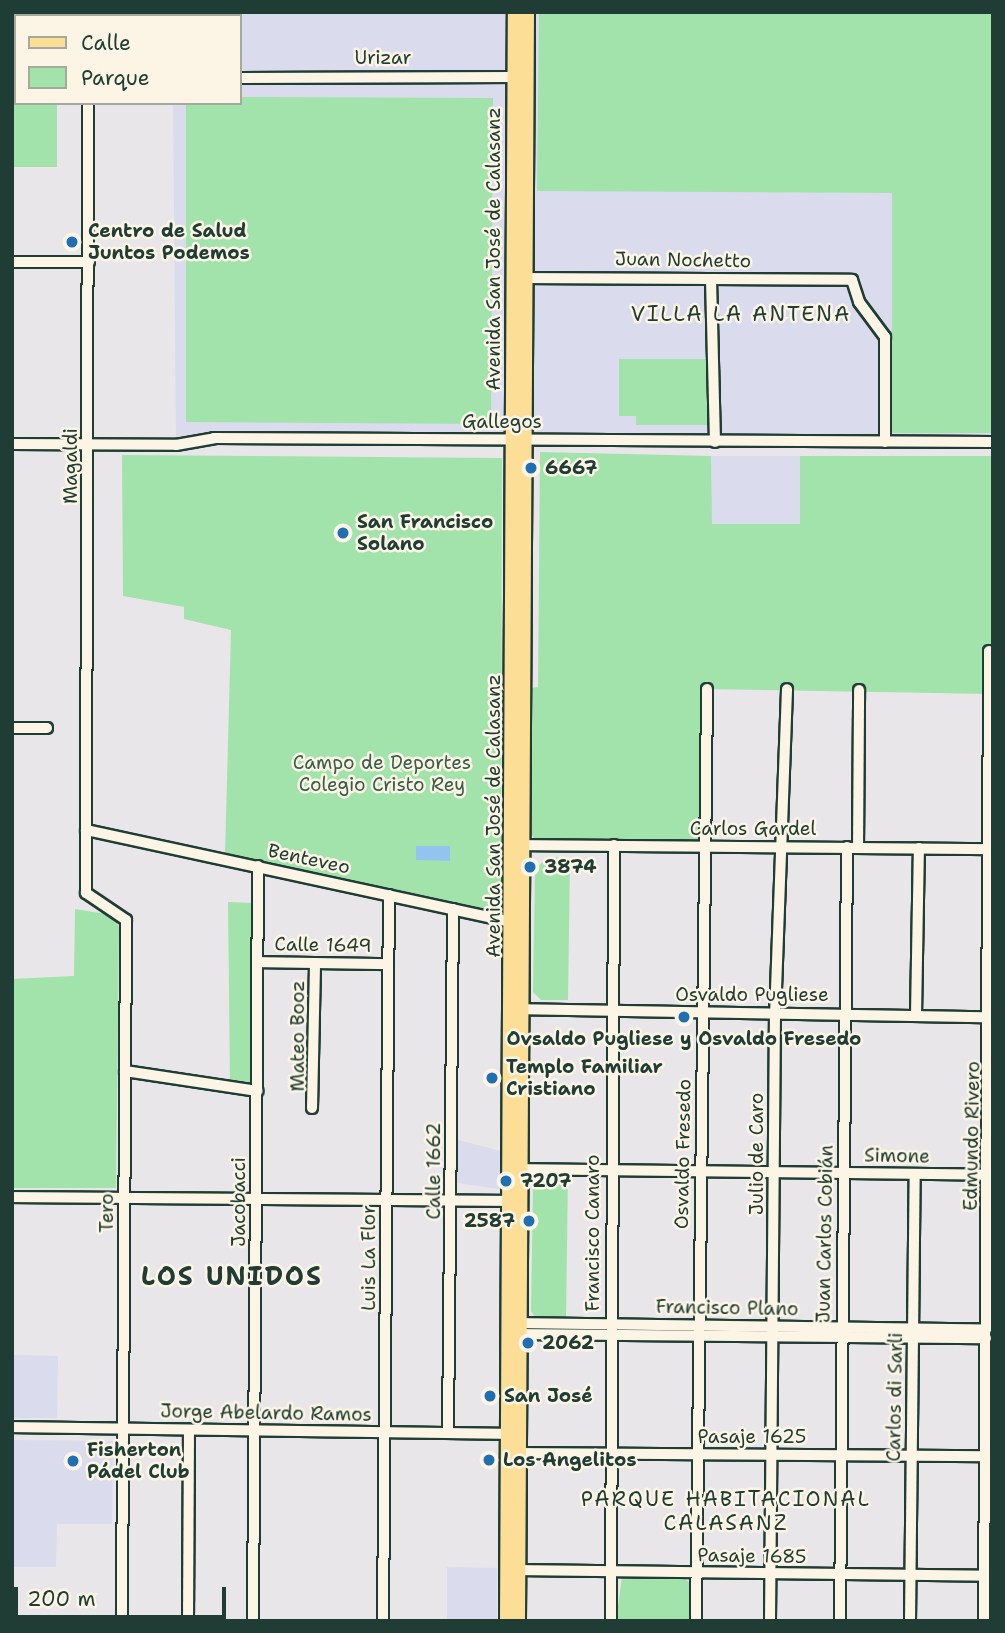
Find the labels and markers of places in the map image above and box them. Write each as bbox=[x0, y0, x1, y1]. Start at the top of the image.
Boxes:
place label: Centro de Salud Juntos Podemos bbox=[88, 220, 250, 264]
marker: Centro de Salud Juntos Podemos bbox=[62, 232, 82, 252]
place label: 6667 bbox=[545, 457, 597, 479]
marker: 6667 bbox=[523, 460, 539, 476]
place label: San Francisco Solano bbox=[357, 511, 493, 555]
marker: San Francisco Solano bbox=[335, 525, 351, 541]
place label: 3874 bbox=[544, 856, 597, 878]
marker: 3874 bbox=[522, 859, 538, 875]
marker: Ovsaldo Pugliese y Osvaldo Fresedo bbox=[676, 1009, 692, 1025]
place label: Ovsaldo Pugliese y Osvaldo Fresedo bbox=[507, 1028, 861, 1050]
place label: Templo Familiar Cristiano bbox=[506, 1056, 663, 1100]
marker: Templo Familiar Cristiano bbox=[484, 1070, 500, 1086]
place label: 7207 bbox=[520, 1170, 571, 1192]
marker: 7207 bbox=[498, 1173, 514, 1189]
place label: 2587 bbox=[464, 1210, 515, 1232]
marker: 2587 bbox=[521, 1213, 537, 1229]
place label: 2062 bbox=[542, 1332, 594, 1354]
marker: 2062 bbox=[520, 1335, 536, 1351]
place label: San José bbox=[504, 1385, 593, 1407]
marker: San José bbox=[482, 1388, 498, 1404]
place label: Fisherton Pádel Club bbox=[87, 1439, 190, 1483]
place label: Los Angelitos bbox=[503, 1449, 637, 1471]
marker: Los Angelitos bbox=[481, 1452, 497, 1468]
marker: Fisherton Pádel Club bbox=[65, 1453, 81, 1469]

